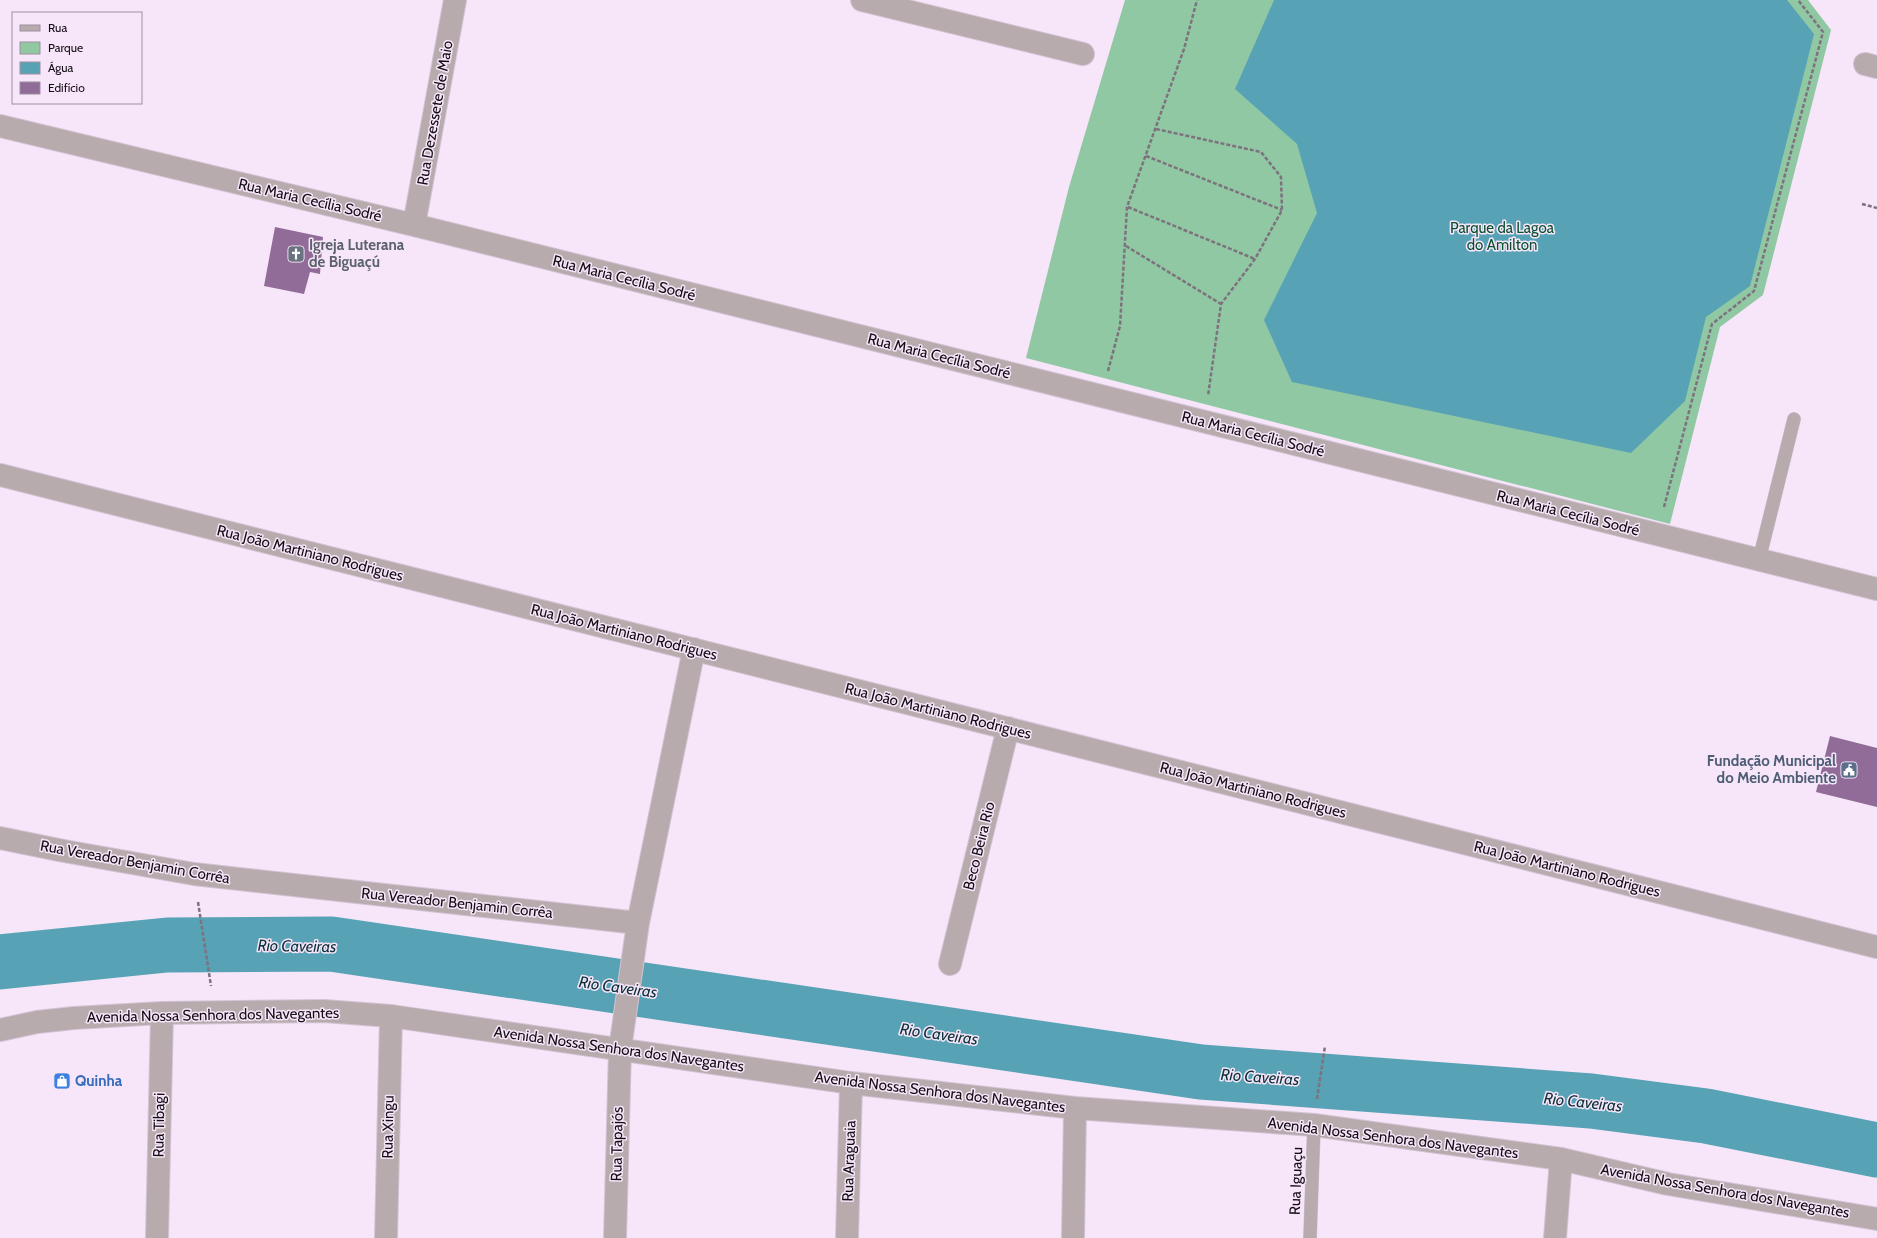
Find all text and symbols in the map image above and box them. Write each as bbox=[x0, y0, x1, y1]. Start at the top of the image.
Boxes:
legend bbox=[12, 12, 142, 104]
text: Rua bbox=[48, 20, 67, 35]
street label: Rua Dezessete de Maio bbox=[413, 39, 457, 187]
text: Parque bbox=[48, 40, 83, 55]
text: Água bbox=[48, 60, 74, 75]
text: Edifício bbox=[48, 80, 85, 95]
street label: Rua Maria Cecília Sodré bbox=[237, 175, 384, 225]
park label: Parque da Lagoa do Amilton bbox=[1450, 219, 1555, 254]
place label: Igreja Luterana de Biguaçú bbox=[309, 236, 405, 271]
church icon: Igreja Luterana de Biguaçú bbox=[286, 244, 306, 264]
street label: Rua Maria Cecília Sodré bbox=[551, 252, 698, 305]
street label: Rua Maria Cecília Sodré bbox=[866, 330, 1013, 383]
street label: Rua Maria Cecília Sodré bbox=[1180, 408, 1327, 461]
street label: Rua Maria Cecília Sodré bbox=[1495, 487, 1642, 540]
street label: Rua João Martiniano Rodrigues bbox=[215, 521, 405, 585]
street label: Rua João Martiniano Rodrigues bbox=[529, 600, 719, 664]
street label: Rua João Martiniano Rodrigues bbox=[843, 679, 1033, 743]
place label: Fundação Municipal do Meio Ambiente bbox=[1707, 752, 1836, 787]
street label: Rua João Martiniano Rodrigues bbox=[1158, 758, 1348, 822]
public building icon: Fundação Municipal do Meio Ambiente bbox=[1839, 760, 1859, 780]
street label: Beco Beira Rio bbox=[959, 800, 999, 892]
street label: Rua Vereador Benjamin Corrêa bbox=[39, 836, 232, 888]
street label: Rua João Martiniano Rodrigues bbox=[1472, 837, 1662, 901]
street label: Rua Vereador Benjamin Corrêa bbox=[360, 884, 554, 922]
water label: Rio Caveiras bbox=[257, 936, 337, 956]
water label: Rio Caveiras bbox=[578, 972, 658, 1002]
street label: Avenida Nossa Senhora dos Navegantes bbox=[87, 1004, 339, 1026]
water label: Rio Caveiras bbox=[899, 1019, 979, 1049]
street label: Avenida Nossa Senhora dos Navegantes bbox=[493, 1023, 745, 1075]
water label: Rio Caveiras bbox=[1220, 1065, 1300, 1089]
street label: Avenida Nossa Senhora dos Navegantes bbox=[814, 1068, 1066, 1116]
shop icon: Quinha bbox=[52, 1071, 72, 1091]
place label: Quinha bbox=[75, 1072, 123, 1090]
water label: Rio Caveiras bbox=[1543, 1088, 1623, 1116]
street label: Rua Tibagi bbox=[149, 1092, 169, 1158]
street label: Rua Xingu bbox=[378, 1095, 398, 1159]
street label: Rua Tapajós bbox=[607, 1106, 627, 1182]
street label: Avenida Nossa Senhora dos Navegantes bbox=[1267, 1114, 1519, 1162]
street label: Rua Araguaia bbox=[839, 1119, 859, 1202]
street label: Rua Iguaçu bbox=[1286, 1147, 1306, 1215]
street label: Avenida Nossa Senhora dos Navegantes bbox=[1599, 1160, 1851, 1222]

